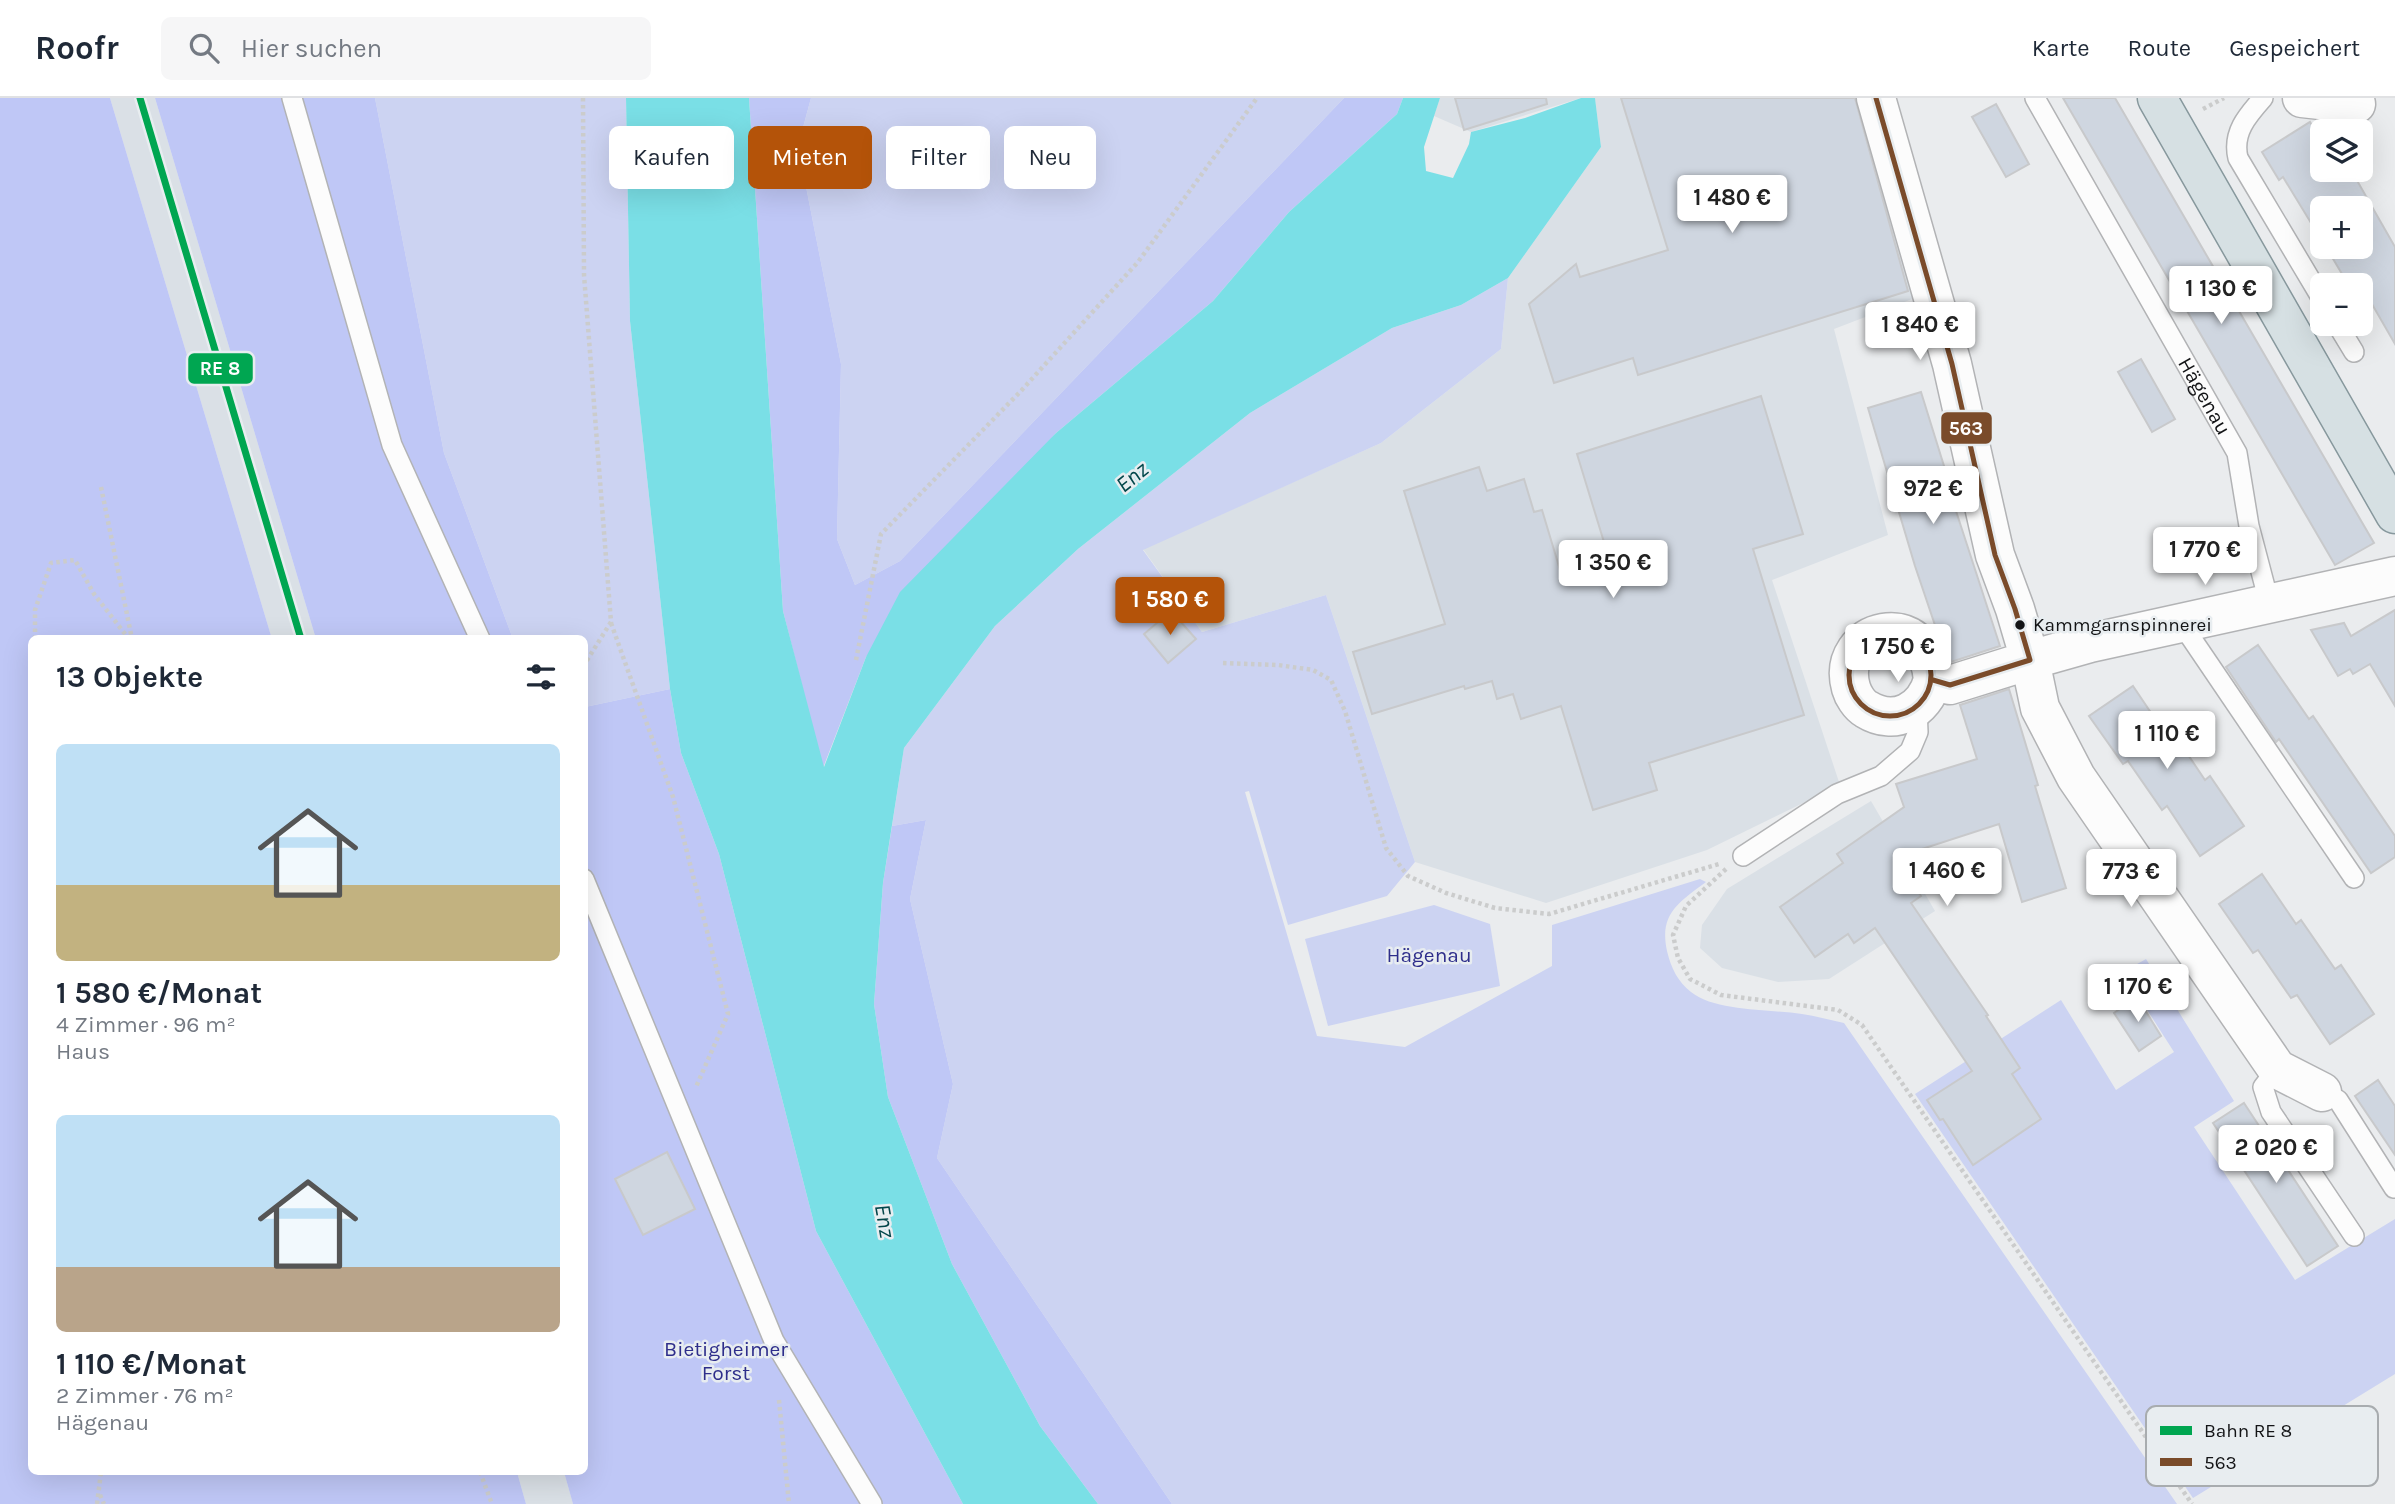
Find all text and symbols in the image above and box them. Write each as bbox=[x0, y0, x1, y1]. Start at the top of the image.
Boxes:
search box bbox=[161, 17, 651, 80]
text: Roofr bbox=[35, 29, 119, 67]
icon: search bbox=[185, 29, 223, 67]
text: Hier suchen bbox=[241, 33, 382, 64]
text: Karte bbox=[2032, 34, 2090, 62]
text: Route bbox=[2128, 34, 2191, 62]
text: Gespeichert bbox=[2229, 34, 2360, 62]
map controls bbox=[2310, 119, 2373, 336]
button: layers bbox=[2310, 119, 2373, 182]
chip: Kaufen bbox=[609, 126, 734, 189]
chip: Mieten bbox=[748, 126, 872, 189]
chip: Filter bbox=[886, 126, 990, 189]
chip: Neu bbox=[1004, 126, 1096, 189]
pin: 1 480 € bbox=[1667, 176, 1797, 235]
text: 1 480 € bbox=[1693, 184, 1771, 211]
button: + bbox=[2310, 196, 2373, 259]
pin: 1 130 € bbox=[2156, 266, 2286, 326]
button: − bbox=[2310, 273, 2373, 336]
text: 1 130 € bbox=[2185, 275, 2257, 302]
pin: 1 840 € bbox=[1855, 302, 1985, 362]
text: 1 840 € bbox=[1881, 311, 1959, 338]
line badge: RE 8 bbox=[187, 352, 254, 385]
street label: Hägenau bbox=[2173, 353, 2236, 439]
text: RE 8 bbox=[200, 358, 240, 380]
line badge: 563 bbox=[1940, 411, 1993, 445]
text: 563 bbox=[1949, 418, 1983, 440]
water label: Enz bbox=[1110, 456, 1154, 498]
pin: 972 € bbox=[1884, 466, 1982, 526]
text: 972 € bbox=[1903, 475, 1963, 502]
pin: 1 770 € bbox=[2140, 528, 2270, 587]
text: 1 770 € bbox=[2169, 536, 2241, 563]
pin: 1 350 € bbox=[1548, 540, 1678, 600]
text: 1 350 € bbox=[1575, 549, 1651, 576]
pin: 1 580 € bbox=[1105, 578, 1235, 637]
text: 1 580 € bbox=[1131, 586, 1209, 613]
place label: Kammgarnspinnerei bbox=[2033, 614, 2212, 636]
marker: Kammgarnspinnerei bbox=[2013, 618, 2027, 632]
pin: 1 750 € bbox=[1833, 624, 1963, 684]
text: 1 750 € bbox=[1861, 633, 1935, 660]
icon: filters bbox=[522, 658, 560, 696]
text: 13 Objekte bbox=[56, 659, 203, 695]
pin: 1 110 € bbox=[2102, 712, 2232, 771]
text: 1 110 € bbox=[2134, 720, 2200, 747]
icon: home bbox=[245, 790, 371, 916]
pin: 1 460 € bbox=[1882, 848, 2012, 908]
pin: 773 € bbox=[2082, 850, 2180, 909]
text: 1 460 € bbox=[1909, 857, 1985, 884]
text: 773 € bbox=[2102, 858, 2160, 885]
park label: Hägenau bbox=[1386, 943, 1472, 967]
pin: 1 170 € bbox=[2073, 964, 2203, 1024]
text: 1 170 € bbox=[2104, 973, 2172, 1000]
text: 1 580 €/Monat bbox=[56, 975, 262, 1011]
text: 4 Zimmer · 96 m² bbox=[56, 1011, 236, 1038]
text: Haus bbox=[56, 1038, 110, 1065]
pin: 2 020 € bbox=[2211, 1126, 2341, 1185]
text: 2 020 € bbox=[2234, 1134, 2318, 1161]
icon: home bbox=[245, 1161, 371, 1287]
water label: Enz bbox=[869, 1202, 901, 1240]
park label: Bietigheimer Forst bbox=[664, 1337, 788, 1385]
text: 1 110 €/Monat bbox=[56, 1346, 247, 1382]
text: 2 Zimmer · 76 m² bbox=[56, 1382, 234, 1409]
legend bbox=[2146, 1406, 2378, 1486]
text: Hägenau bbox=[56, 1409, 149, 1436]
text: Bahn RE 8 bbox=[2204, 1420, 2292, 1442]
text: 563 bbox=[2204, 1452, 2237, 1474]

